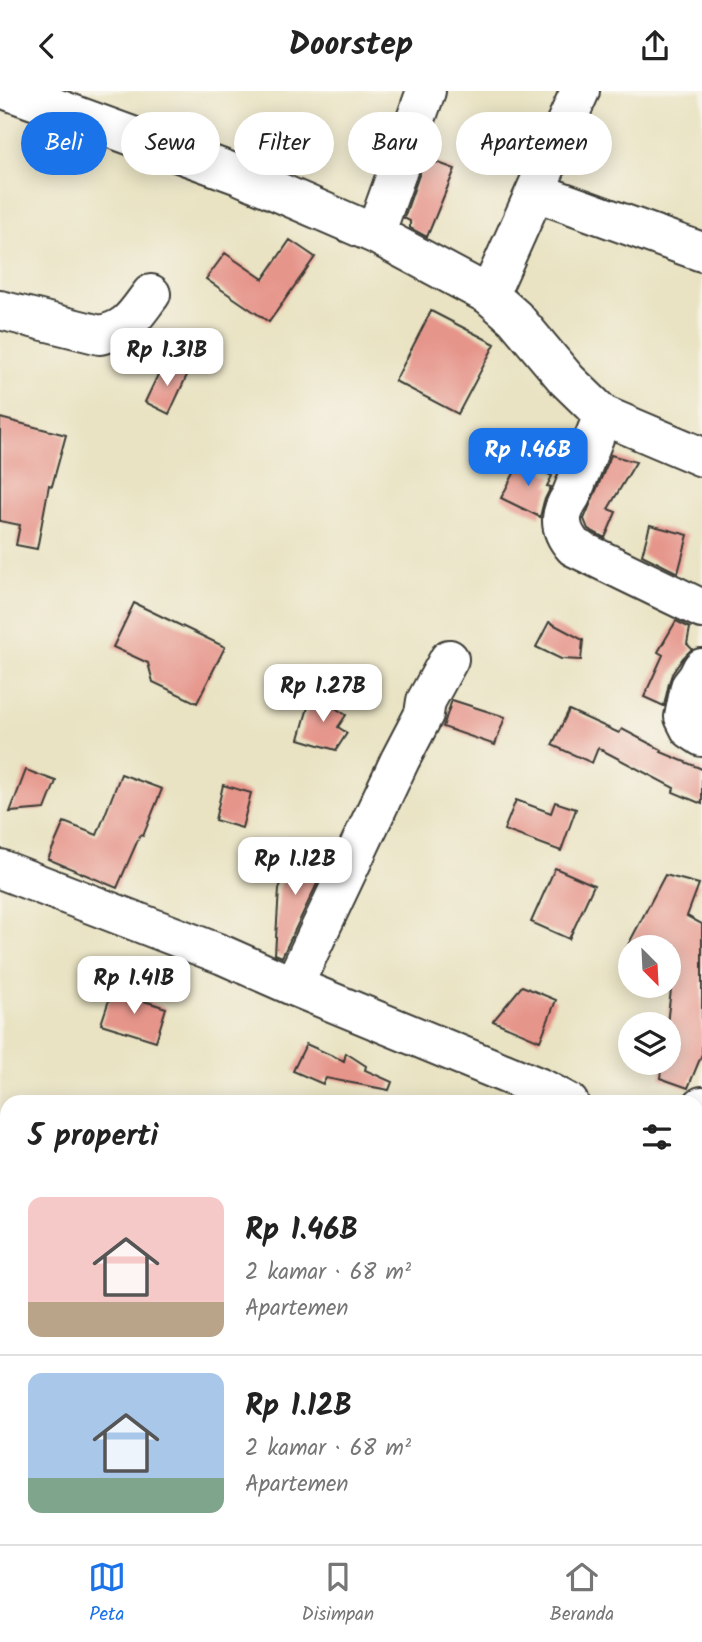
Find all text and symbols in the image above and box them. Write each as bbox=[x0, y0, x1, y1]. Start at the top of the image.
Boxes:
text: Doorstep bbox=[289, 20, 413, 71]
icon: back bbox=[28, 27, 66, 65]
icon: share bbox=[636, 27, 674, 65]
chip: Beli bbox=[21, 112, 107, 175]
chip: Sewa bbox=[121, 112, 220, 175]
chip: Filter bbox=[234, 112, 334, 175]
chip: Baru bbox=[348, 112, 442, 175]
chip: Apartemen bbox=[456, 112, 612, 175]
pin: Rp 1.31B bbox=[95, 329, 239, 388]
text: Rp 1.31B bbox=[126, 333, 208, 369]
pin: Rp 1.46B bbox=[456, 429, 600, 488]
text: Rp 1.46B bbox=[485, 433, 571, 469]
pin: Rp 1.27B bbox=[251, 665, 395, 724]
text: Rp 1.27B bbox=[280, 669, 366, 705]
pin: Rp 1.12B bbox=[223, 837, 367, 897]
text: Rp 1.12B bbox=[254, 842, 336, 878]
north arrow bbox=[618, 935, 681, 997]
map controls bbox=[618, 935, 681, 1075]
pin: Rp 1.41B bbox=[62, 957, 206, 1016]
text: Rp 1.41B bbox=[93, 961, 175, 997]
button: layers bbox=[618, 1012, 681, 1075]
text: 5 properti bbox=[28, 1113, 158, 1161]
icon: filters bbox=[638, 1118, 676, 1156]
text: Rp 1.46B bbox=[245, 1207, 358, 1255]
icon: home bbox=[84, 1225, 168, 1309]
text: 2 kamar · 68 m² bbox=[245, 1255, 411, 1291]
text: Apartemen bbox=[245, 1291, 349, 1327]
text: Rp 1.12B bbox=[245, 1383, 352, 1431]
icon: home bbox=[84, 1401, 168, 1485]
text: 2 kamar · 68 m² bbox=[245, 1431, 411, 1467]
text: Apartemen bbox=[245, 1467, 349, 1503]
tab: Peta bbox=[88, 1558, 126, 1630]
tab: Disimpan bbox=[301, 1558, 374, 1630]
tab: Beranda bbox=[550, 1558, 614, 1630]

